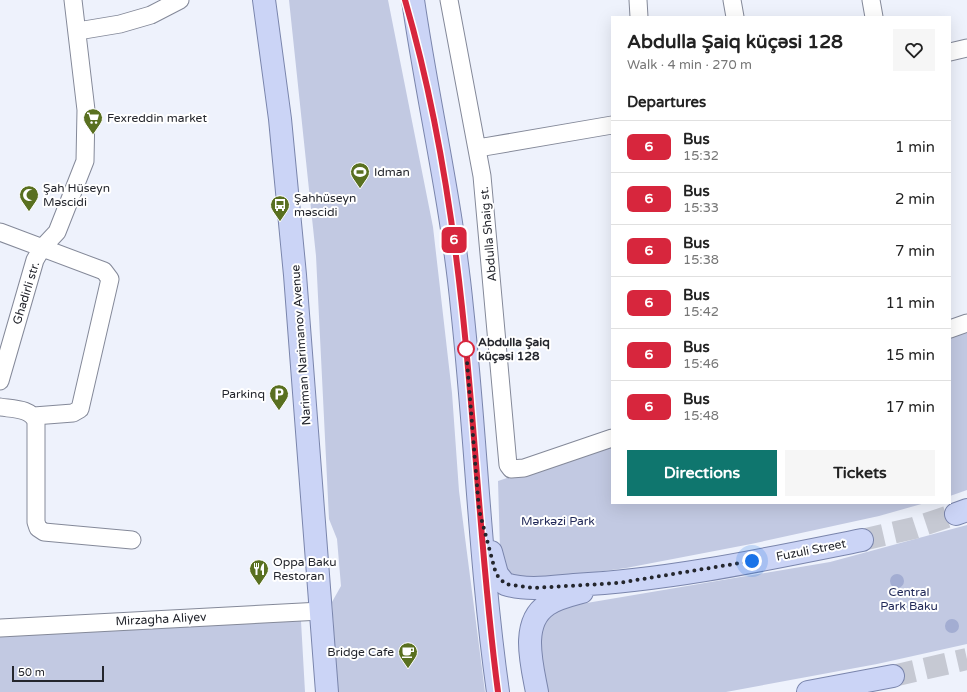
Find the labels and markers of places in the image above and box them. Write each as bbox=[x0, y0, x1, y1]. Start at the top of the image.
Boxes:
supermarket icon: Fexreddin market bbox=[82, 107, 104, 135]
place label: Fexreddin market bbox=[107, 111, 207, 125]
sports icon: Idman bbox=[349, 161, 371, 189]
place label: Idman bbox=[374, 165, 410, 179]
place label: Şah Hüseyn Məscidi bbox=[43, 181, 110, 209]
mosque icon: Şah Hüseyn Məscidi bbox=[18, 184, 40, 212]
place label: Şahhüseyn məscidi bbox=[294, 191, 356, 219]
bus stop icon: Şahhüseyn məscidi bbox=[269, 194, 291, 222]
place label: Abdulla Şaiq küçəsi 128 bbox=[478, 335, 550, 364]
marker: Abdulla Şaiq küçəsi 128 bbox=[457, 340, 475, 358]
parking icon: Parkinq bbox=[268, 383, 290, 411]
place label: Parkinq bbox=[221, 387, 265, 401]
place label: Oppa Baku Restoran bbox=[273, 555, 337, 583]
restaurant icon: Oppa Baku Restoran bbox=[248, 558, 270, 586]
cafe icon: Bridge Cafe bbox=[397, 641, 419, 669]
place label: Bridge Cafe bbox=[327, 645, 394, 659]

